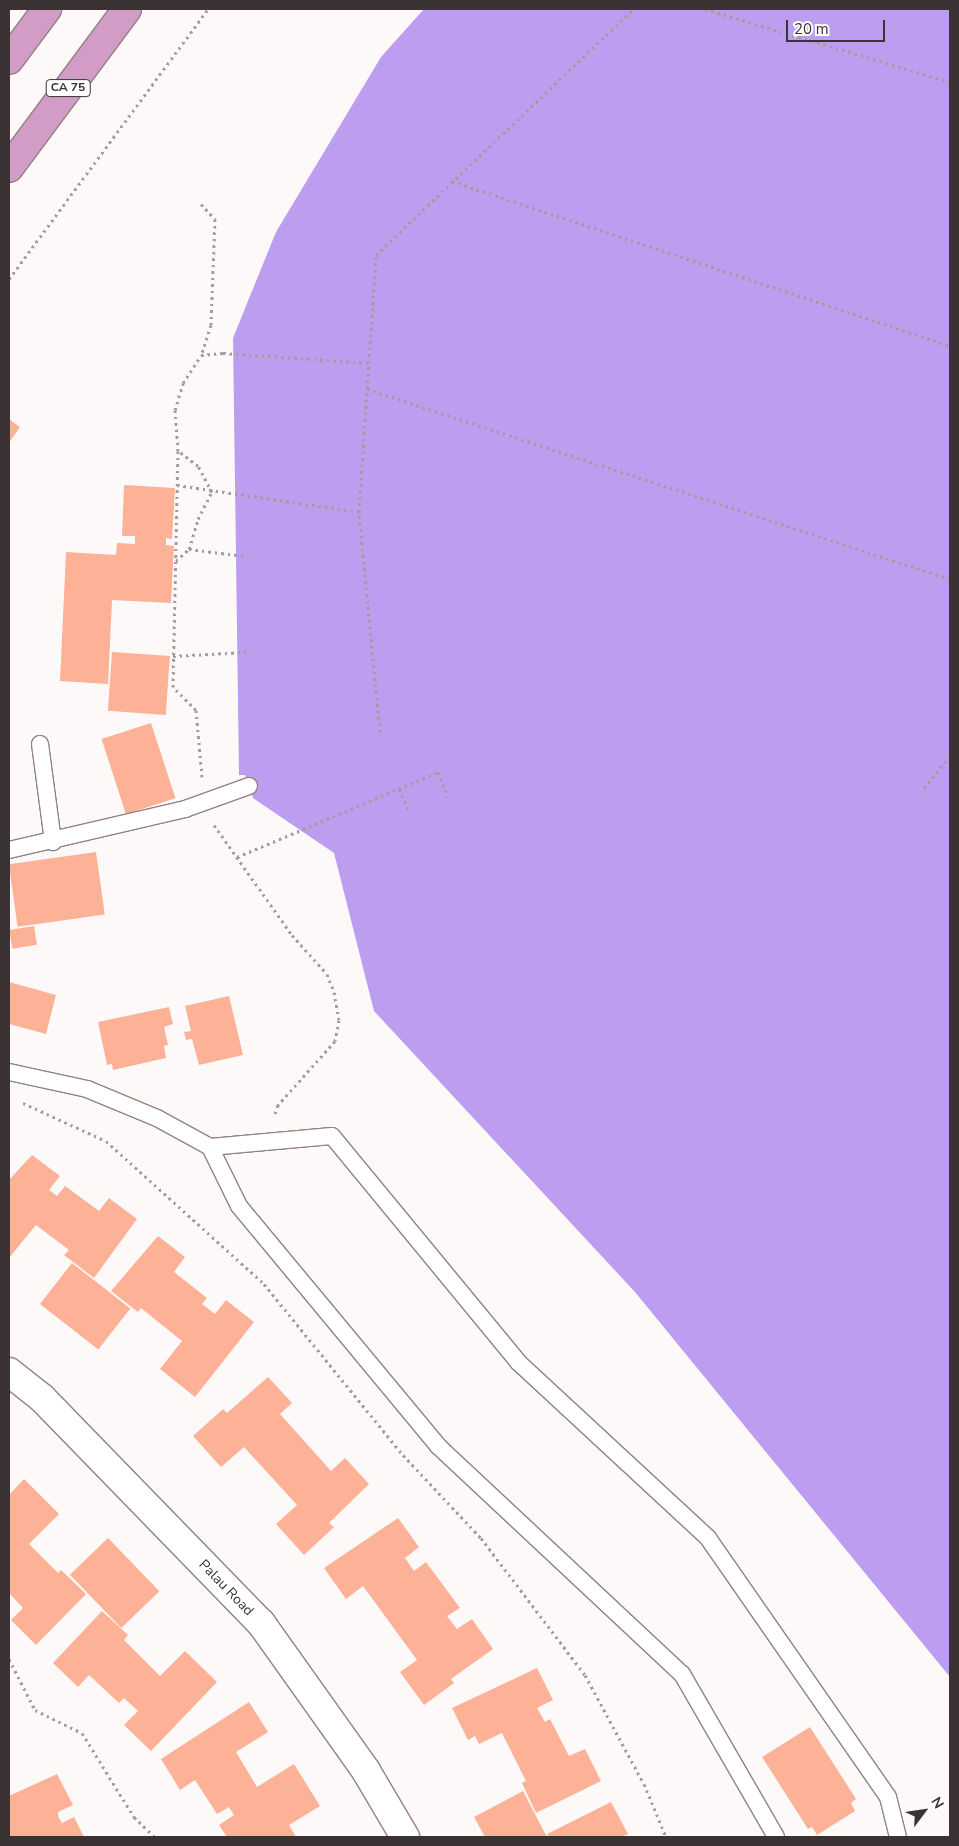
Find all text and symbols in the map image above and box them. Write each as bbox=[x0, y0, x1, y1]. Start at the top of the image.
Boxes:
scale bar bbox=[789, 10, 888, 42]
text: 20 m bbox=[794, 19, 829, 39]
road number: CA 75 bbox=[46, 78, 90, 98]
street label: Palau Road bbox=[195, 1556, 257, 1620]
north arrow bbox=[899, 1786, 949, 1836]
text: N bbox=[926, 1794, 948, 1812]

